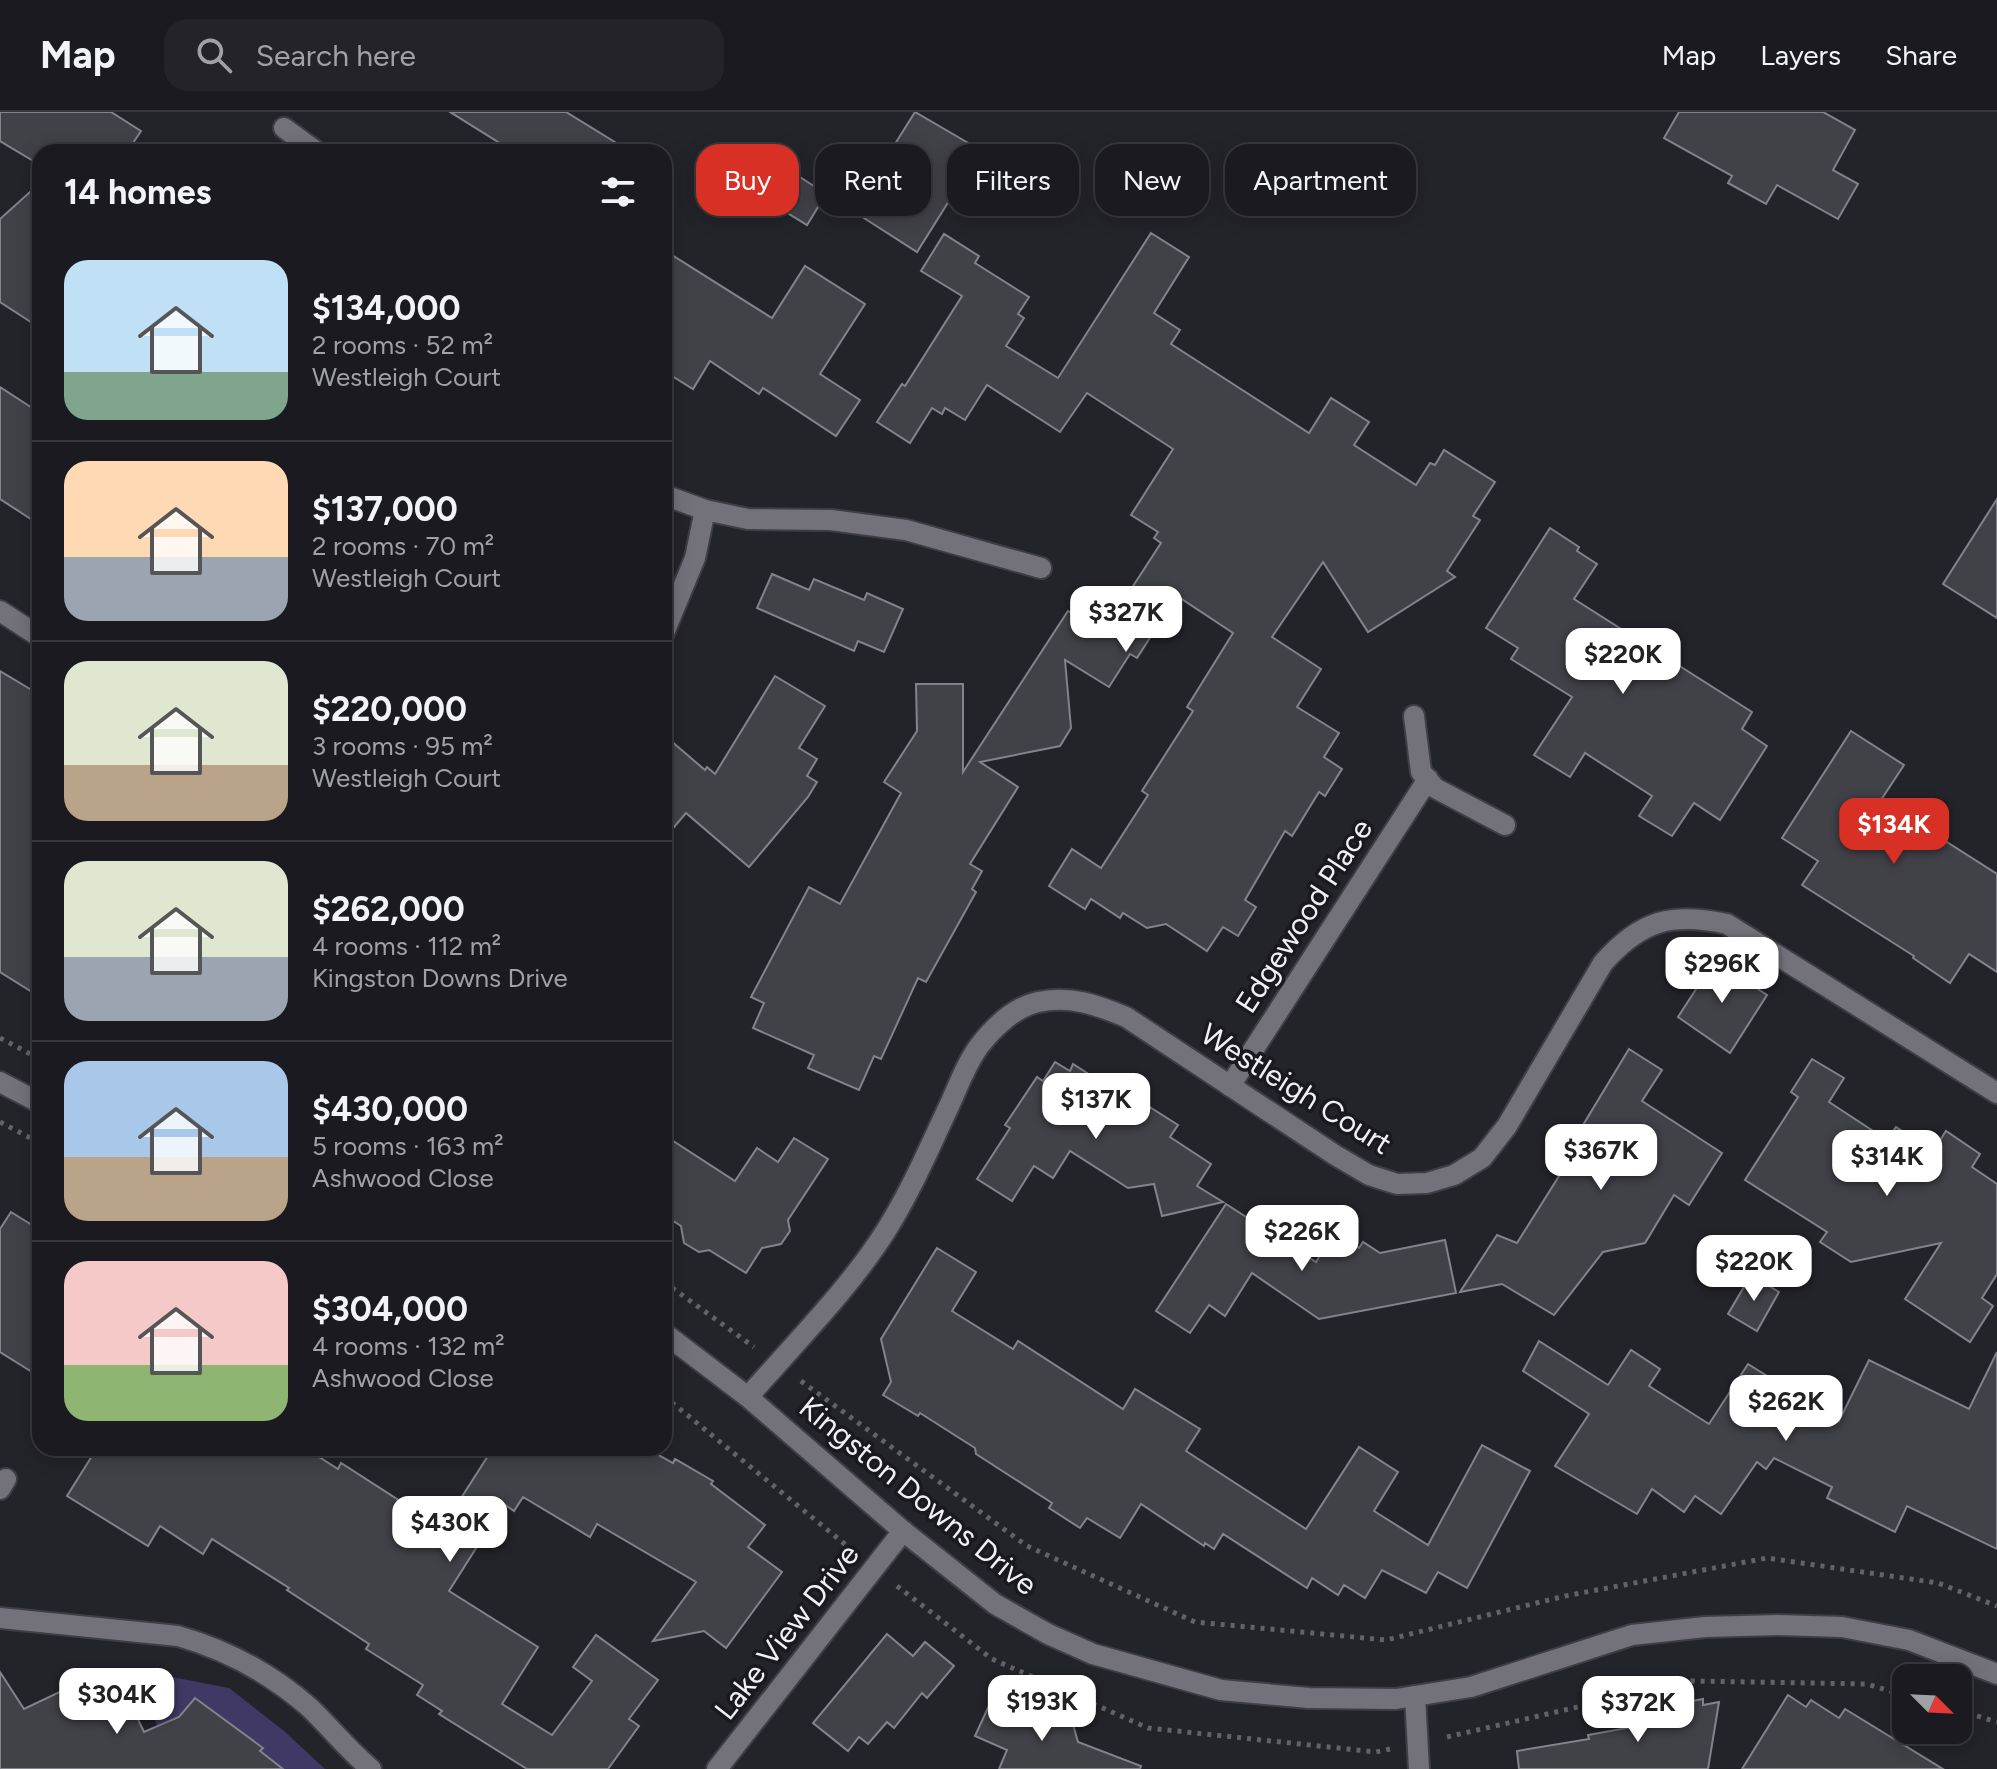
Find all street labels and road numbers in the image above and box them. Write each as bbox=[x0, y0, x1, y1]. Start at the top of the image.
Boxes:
street label: Edgewood Place bbox=[1227, 812, 1380, 1020]
street label: Westleigh Court bbox=[1194, 1015, 1399, 1162]
street label: Kingston Downs Drive bbox=[792, 1388, 1045, 1603]
street label: Lake View Drive bbox=[706, 1536, 867, 1727]

